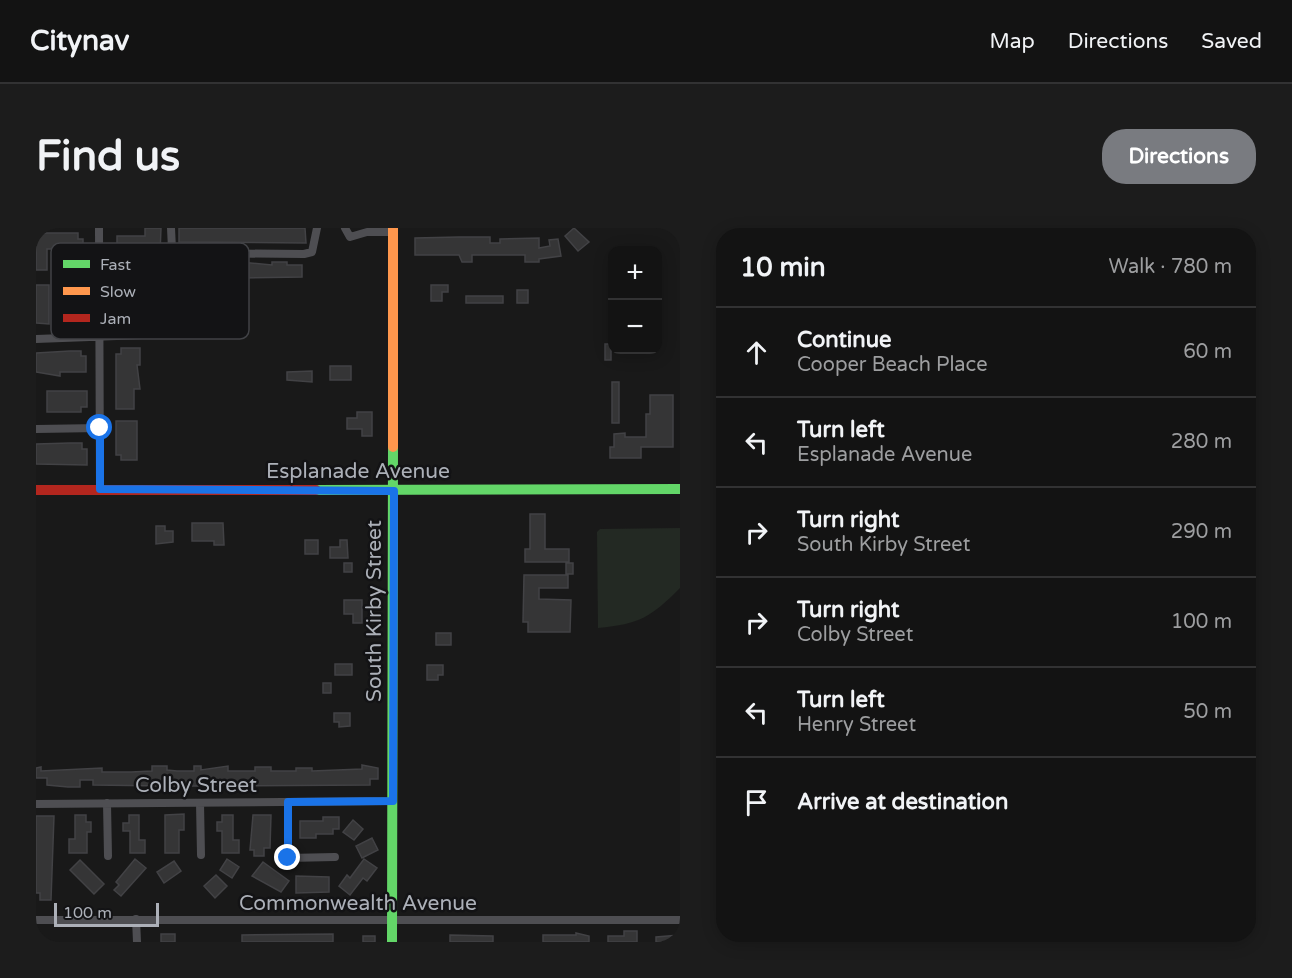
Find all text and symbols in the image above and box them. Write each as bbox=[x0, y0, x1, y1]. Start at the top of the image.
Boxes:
text: Citynav bbox=[30, 24, 129, 58]
text: Map bbox=[989, 29, 1035, 54]
text: Directions bbox=[1068, 29, 1168, 54]
text: Saved bbox=[1201, 29, 1262, 54]
button: Directions bbox=[1102, 129, 1256, 184]
text: Find us bbox=[36, 131, 180, 182]
legend bbox=[51, 243, 249, 339]
map controls bbox=[608, 246, 662, 354]
button: + bbox=[608, 246, 662, 300]
text: 10 min bbox=[740, 252, 826, 283]
text: Fast bbox=[100, 255, 131, 275]
text: Walk · 780 m bbox=[1109, 255, 1232, 279]
text: Slow bbox=[100, 282, 136, 302]
button: − bbox=[608, 300, 662, 354]
text: Jam bbox=[100, 309, 131, 329]
text: Continue bbox=[797, 327, 892, 353]
icon: ahead bbox=[740, 336, 773, 369]
text: 60 m bbox=[1183, 340, 1232, 364]
text: Cooper Beach Place bbox=[797, 353, 988, 377]
route start bbox=[86, 414, 112, 440]
text: Turn left bbox=[797, 417, 885, 443]
icon: left bbox=[740, 426, 773, 459]
text: 280 m bbox=[1171, 430, 1232, 454]
text: Esplanade Avenue bbox=[797, 443, 972, 467]
street label: Esplanade Avenue bbox=[266, 459, 450, 484]
text: Turn right bbox=[797, 507, 899, 533]
icon: right bbox=[740, 516, 773, 549]
street label: South Kirby Street bbox=[362, 520, 387, 702]
text: 290 m bbox=[1171, 520, 1232, 544]
text: South Kirby Street bbox=[797, 533, 970, 557]
text: Turn right bbox=[797, 597, 899, 623]
icon: right bbox=[740, 606, 773, 639]
text: 100 m bbox=[1171, 610, 1232, 634]
text: Colby Street bbox=[797, 623, 913, 647]
text: Turn left bbox=[797, 687, 885, 713]
icon: left bbox=[740, 696, 773, 729]
text: 50 m bbox=[1183, 700, 1232, 724]
text: Henry Street bbox=[797, 713, 916, 737]
street label: Colby Street bbox=[135, 773, 257, 798]
icon: arrive bbox=[740, 786, 773, 819]
text: Arrive at destination bbox=[797, 789, 1008, 815]
route end bbox=[274, 844, 300, 870]
street label: Commonwealth Avenue bbox=[239, 891, 477, 916]
scale bar bbox=[54, 900, 159, 928]
text: 100 m bbox=[63, 903, 112, 923]

